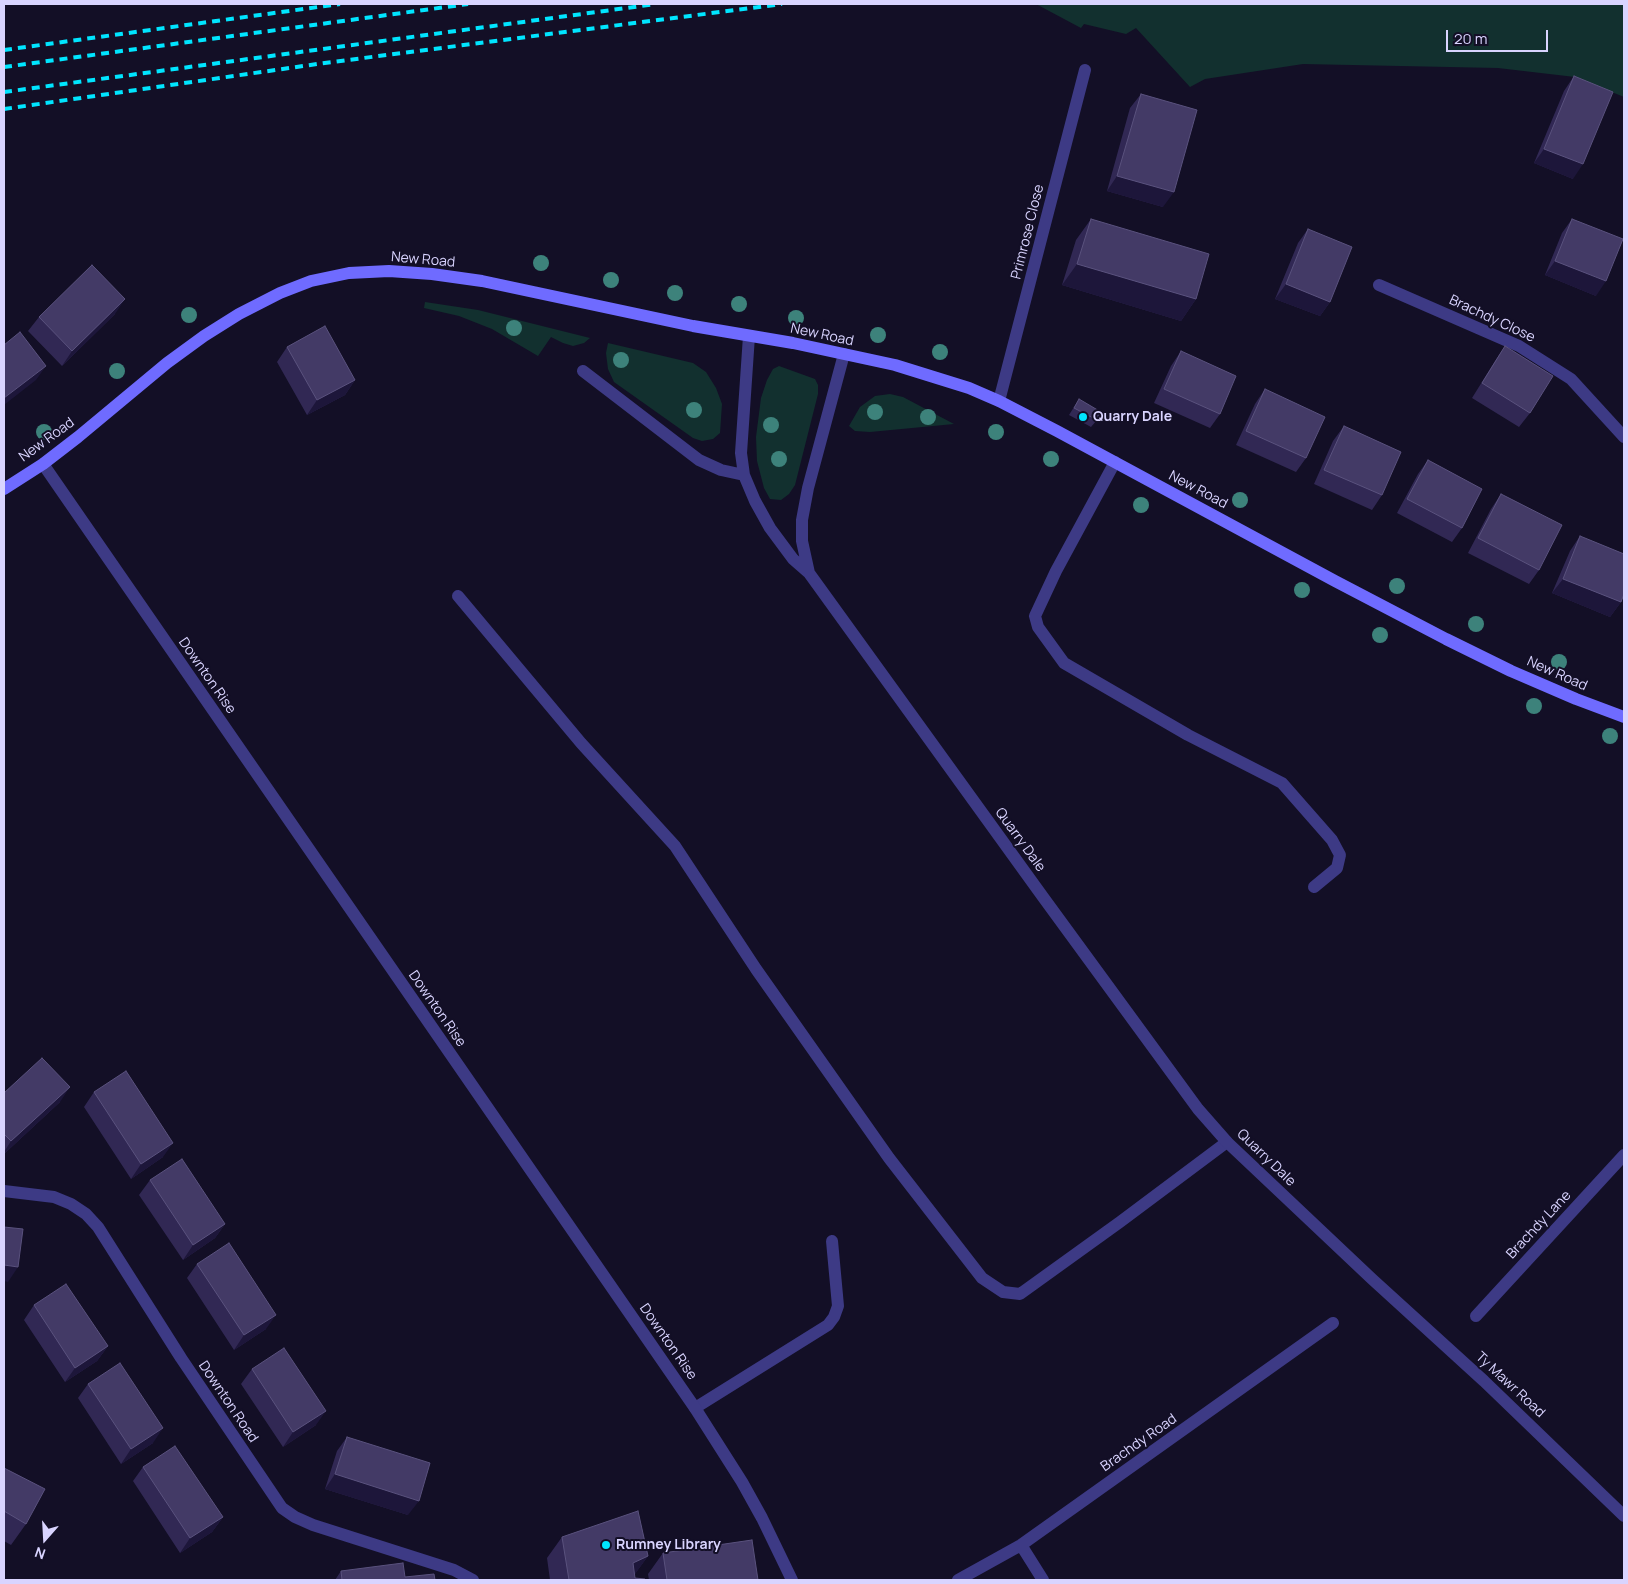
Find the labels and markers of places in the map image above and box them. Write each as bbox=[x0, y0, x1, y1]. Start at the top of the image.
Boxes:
place label: Quarry Dale bbox=[1093, 409, 1172, 425]
marker: Quarry Dale bbox=[1077, 411, 1089, 423]
place label: Rumney Library bbox=[616, 1537, 721, 1553]
marker: Rumney Library bbox=[600, 1539, 612, 1551]

